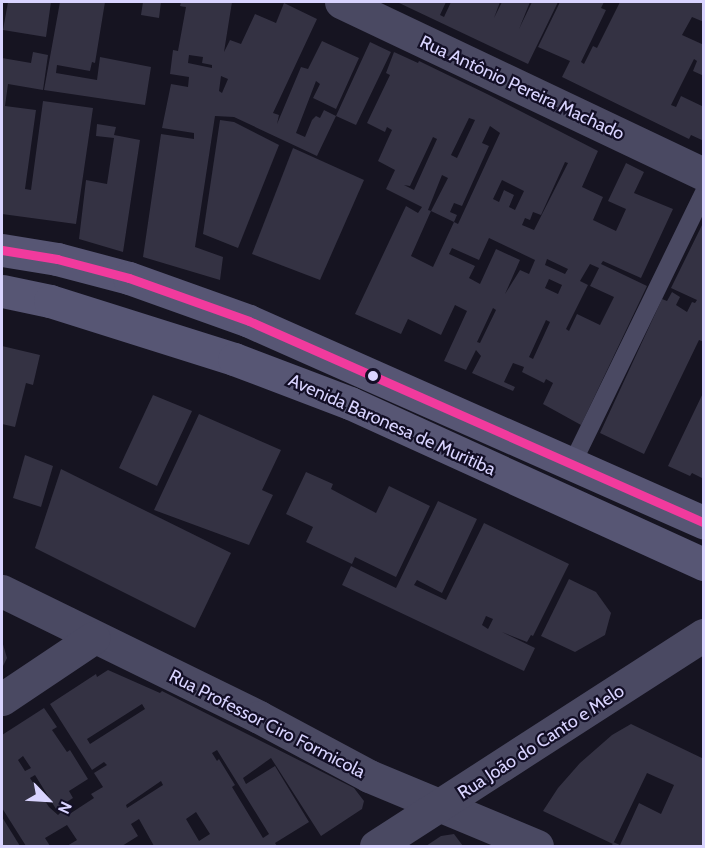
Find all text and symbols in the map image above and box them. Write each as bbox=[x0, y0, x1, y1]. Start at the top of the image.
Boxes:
street label: Rua Antônio Pereira Machado bbox=[416, 31, 628, 145]
street label: Avenida Baronesa de Muritiba bbox=[285, 370, 499, 480]
unlabelled marker bbox=[367, 370, 379, 382]
street label: Rua Professor Ciro Formicola bbox=[165, 665, 369, 783]
street label: Rua João do Canto e Melo bbox=[454, 680, 628, 804]
north arrow bbox=[18, 770, 78, 830]
text: N bbox=[54, 799, 76, 817]

